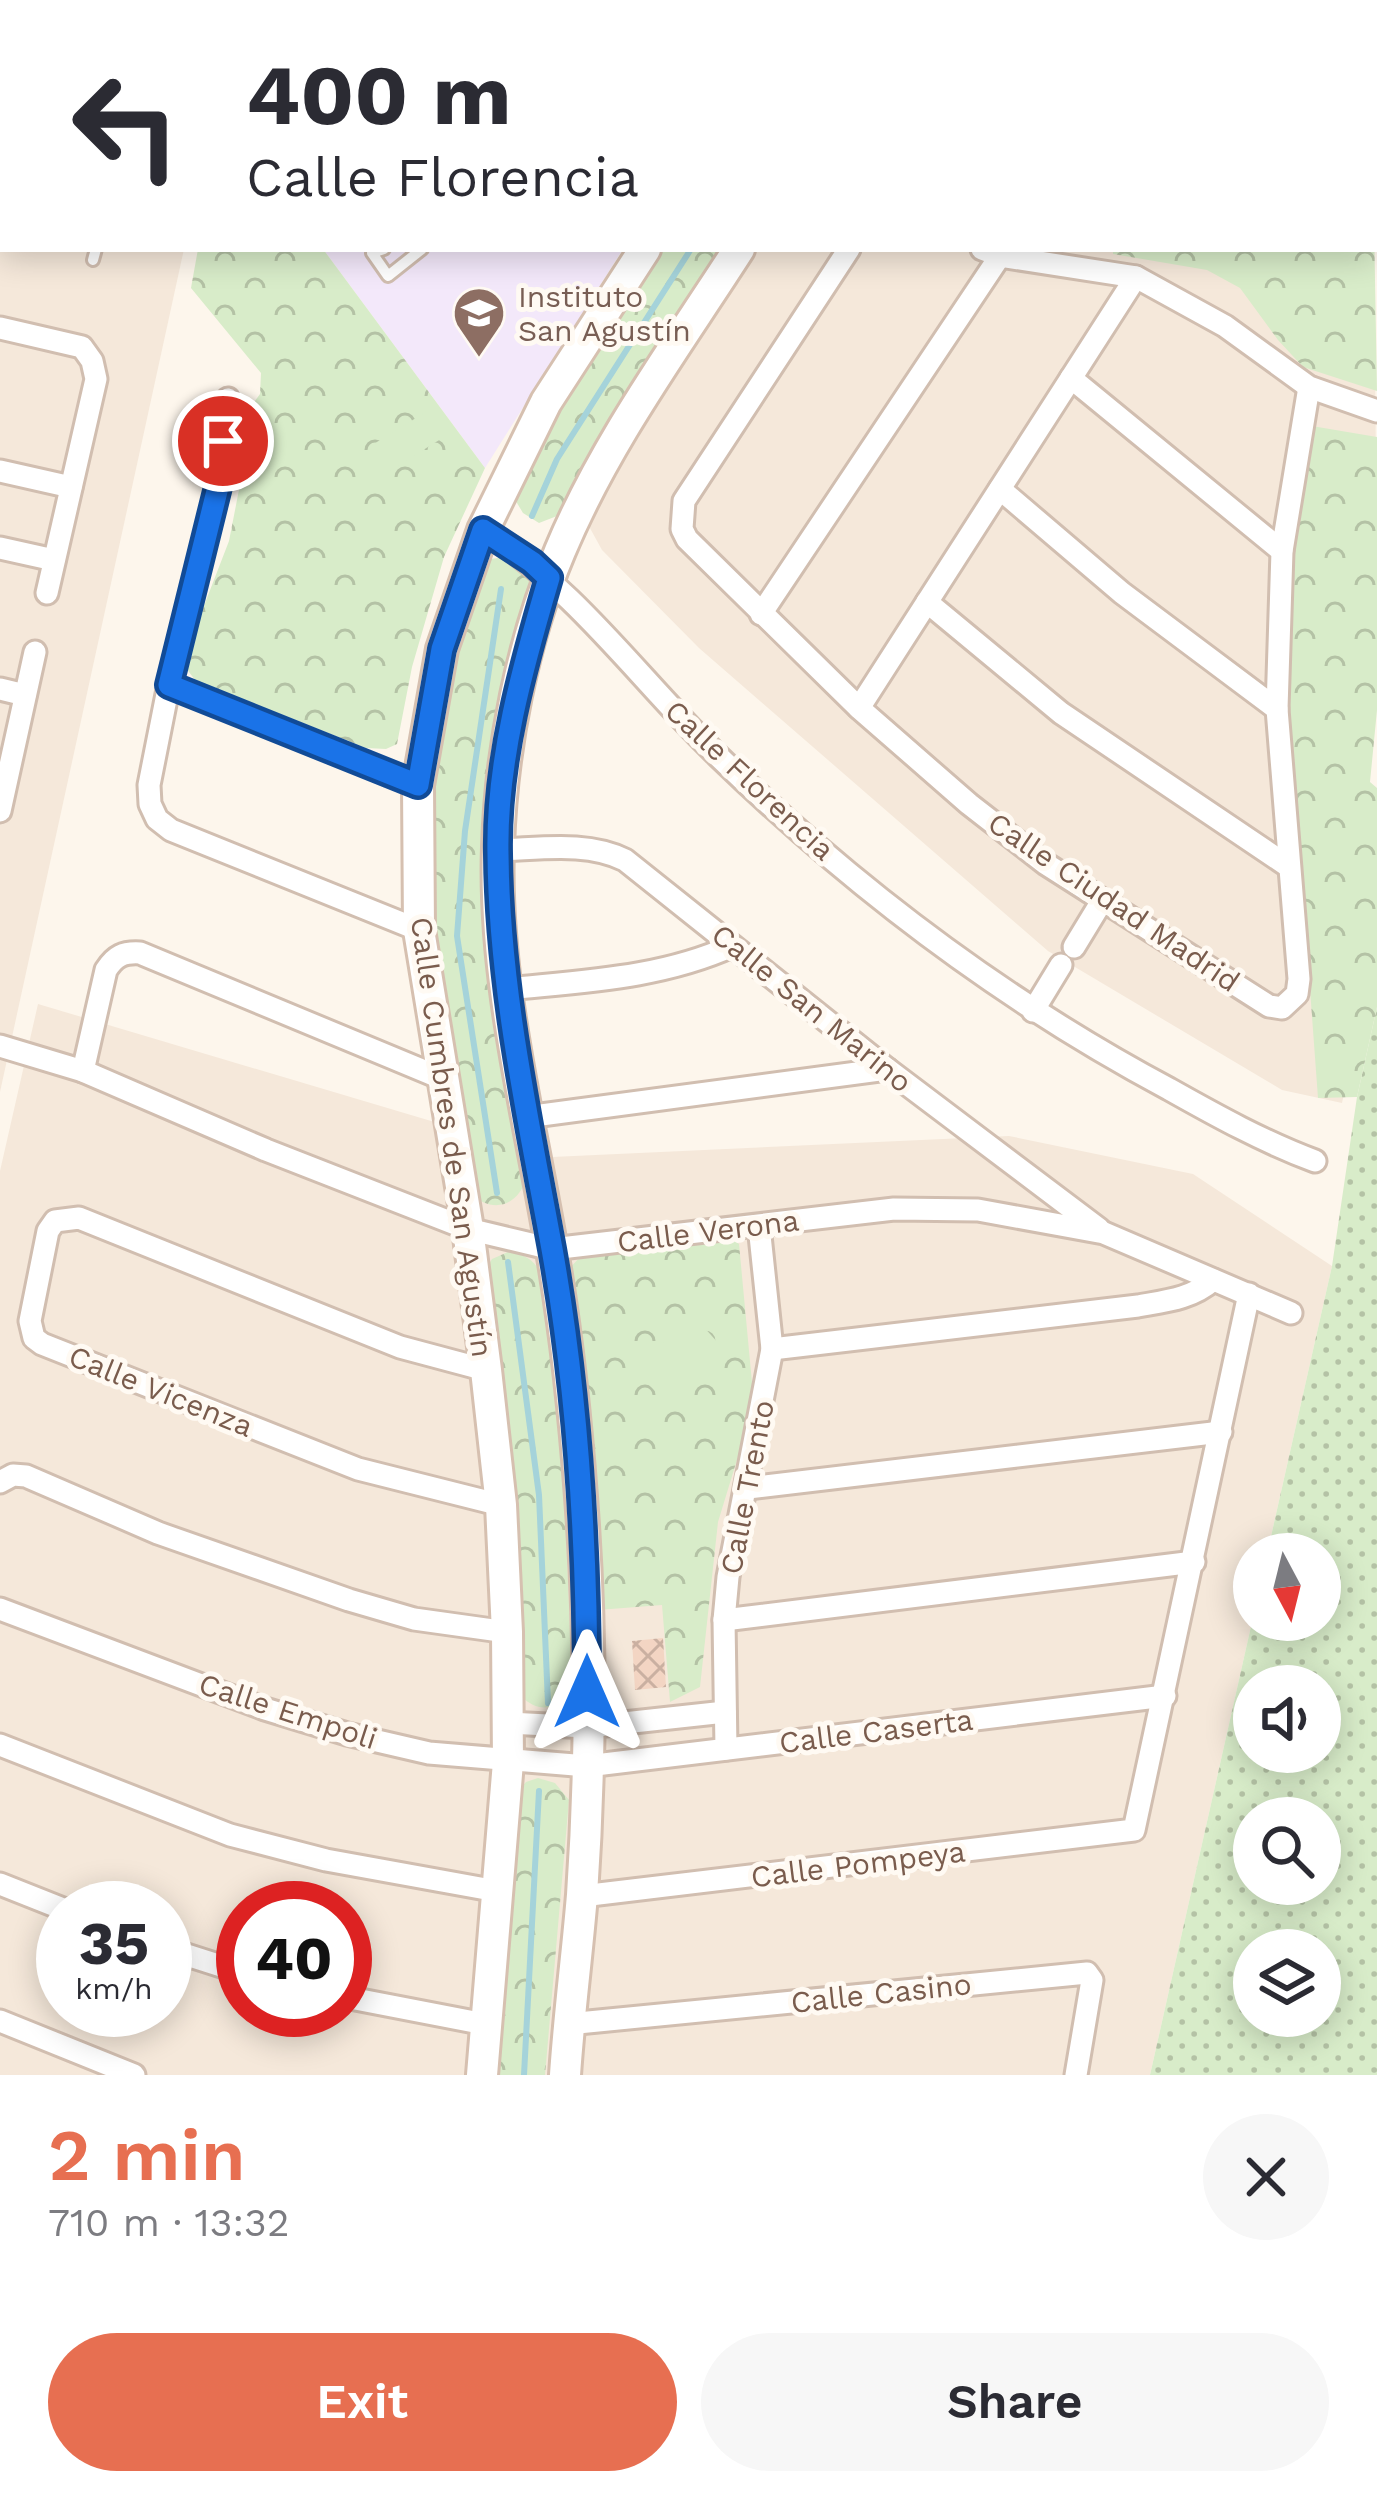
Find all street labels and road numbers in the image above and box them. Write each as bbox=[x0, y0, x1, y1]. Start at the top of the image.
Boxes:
street label: Calle Florencia bbox=[658, 693, 842, 867]
street label: Calle Ciudad Madrid bbox=[982, 805, 1246, 999]
street label: Calle Cumbres de San Agustín bbox=[404, 915, 500, 1359]
street label: Calle San Marino bbox=[705, 917, 919, 1099]
street label: Calle Verona bbox=[615, 1202, 801, 1260]
street label: Calle Vicenza bbox=[64, 1338, 258, 1444]
street label: Calle Trento bbox=[713, 1397, 781, 1577]
street label: Calle Empoli bbox=[195, 1666, 381, 1756]
street label: Calle Caserta bbox=[777, 1702, 975, 1760]
street label: Calle Pompeya bbox=[749, 1833, 967, 1895]
street label: Calle Casino bbox=[789, 1966, 973, 2020]

